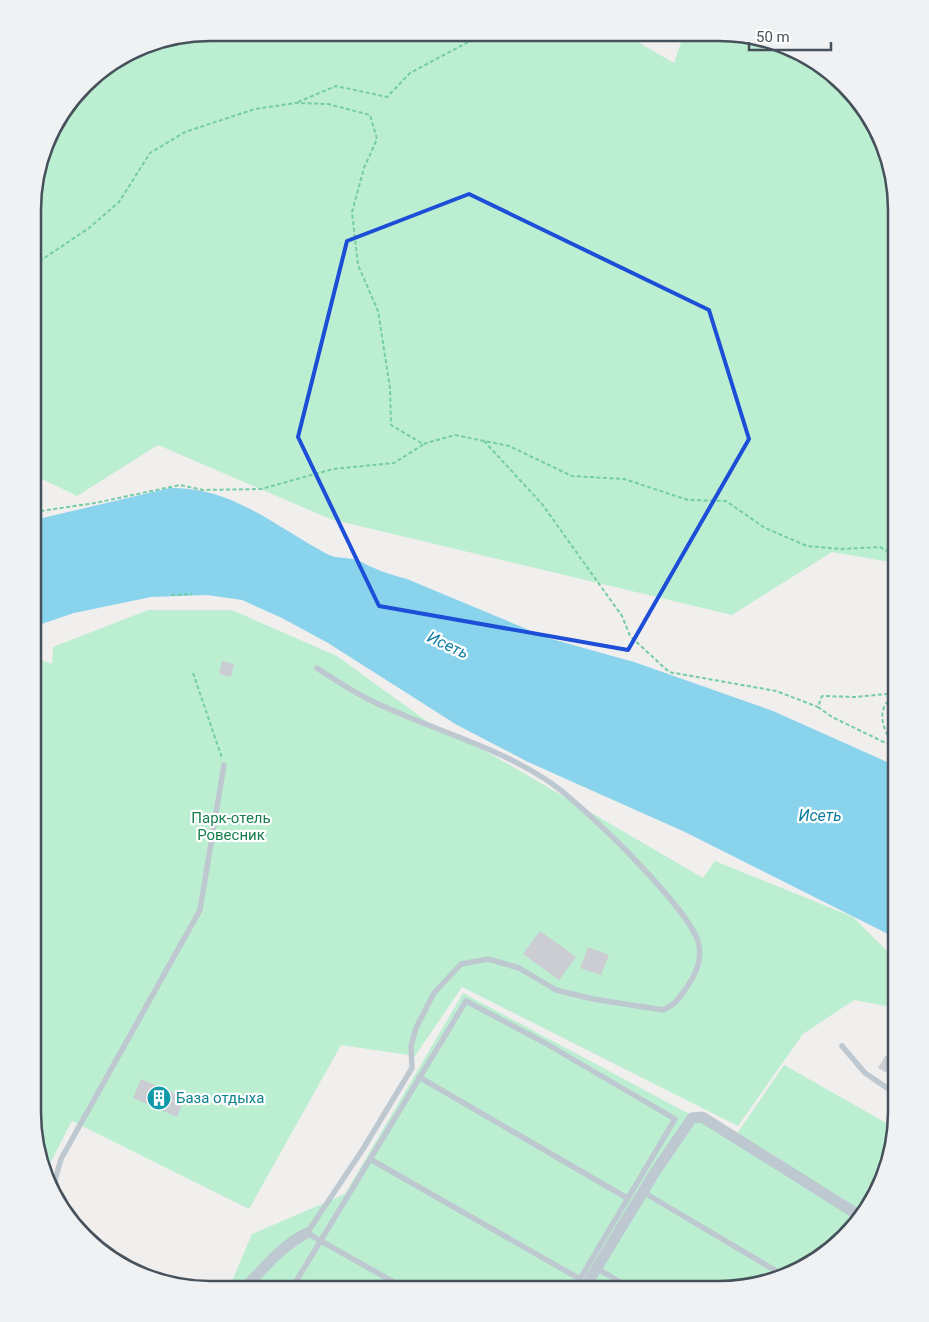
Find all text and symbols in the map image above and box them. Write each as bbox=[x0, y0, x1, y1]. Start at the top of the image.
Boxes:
scale bar bbox=[749, 20, 832, 52]
text: 50 m bbox=[756, 28, 790, 46]
water label: Исеть bbox=[424, 627, 472, 663]
water label: Исеть bbox=[798, 806, 842, 825]
park label: Парк-отель Ровесник bbox=[191, 809, 271, 844]
building icon: База отдыха bbox=[146, 1085, 172, 1111]
place label: База отдыха bbox=[176, 1089, 264, 1107]

